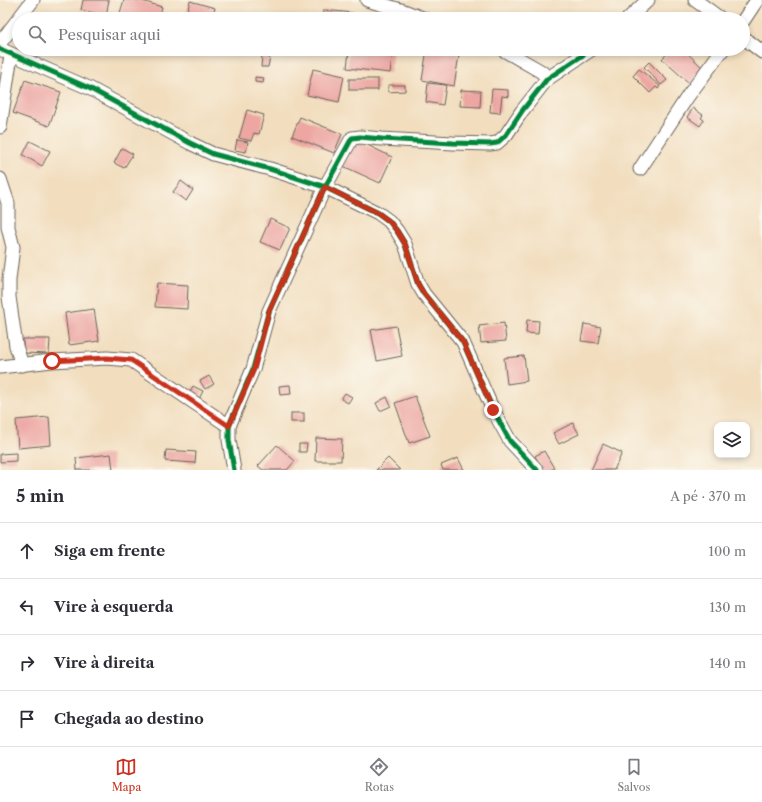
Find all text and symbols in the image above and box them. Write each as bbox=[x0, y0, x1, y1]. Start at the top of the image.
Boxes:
search box bbox=[12, 12, 750, 56]
icon: search bbox=[26, 23, 48, 45]
text: Pesquisar aqui bbox=[58, 25, 161, 44]
route start bbox=[43, 352, 61, 370]
route end bbox=[484, 401, 502, 419]
map controls bbox=[714, 422, 750, 458]
button: layers bbox=[714, 422, 750, 458]
text: 5 min bbox=[16, 486, 64, 506]
text: A pé · 370 m bbox=[670, 488, 746, 504]
icon: ahead bbox=[16, 540, 38, 562]
text: Siga em frente bbox=[54, 541, 165, 560]
text: 100 m bbox=[708, 543, 746, 559]
icon: left bbox=[16, 596, 38, 618]
text: Vire à esquerda bbox=[54, 597, 173, 616]
text: 130 m bbox=[710, 599, 746, 615]
icon: right bbox=[16, 652, 38, 674]
text: Vire à direita bbox=[54, 653, 154, 672]
text: 140 m bbox=[709, 655, 746, 671]
icon: arrive bbox=[16, 708, 38, 730]
text: Chegada ao destino bbox=[54, 709, 204, 728]
tab: Mapa bbox=[112, 756, 141, 794]
tab: Rotas bbox=[365, 756, 394, 794]
tab: Salvos bbox=[618, 756, 650, 794]

